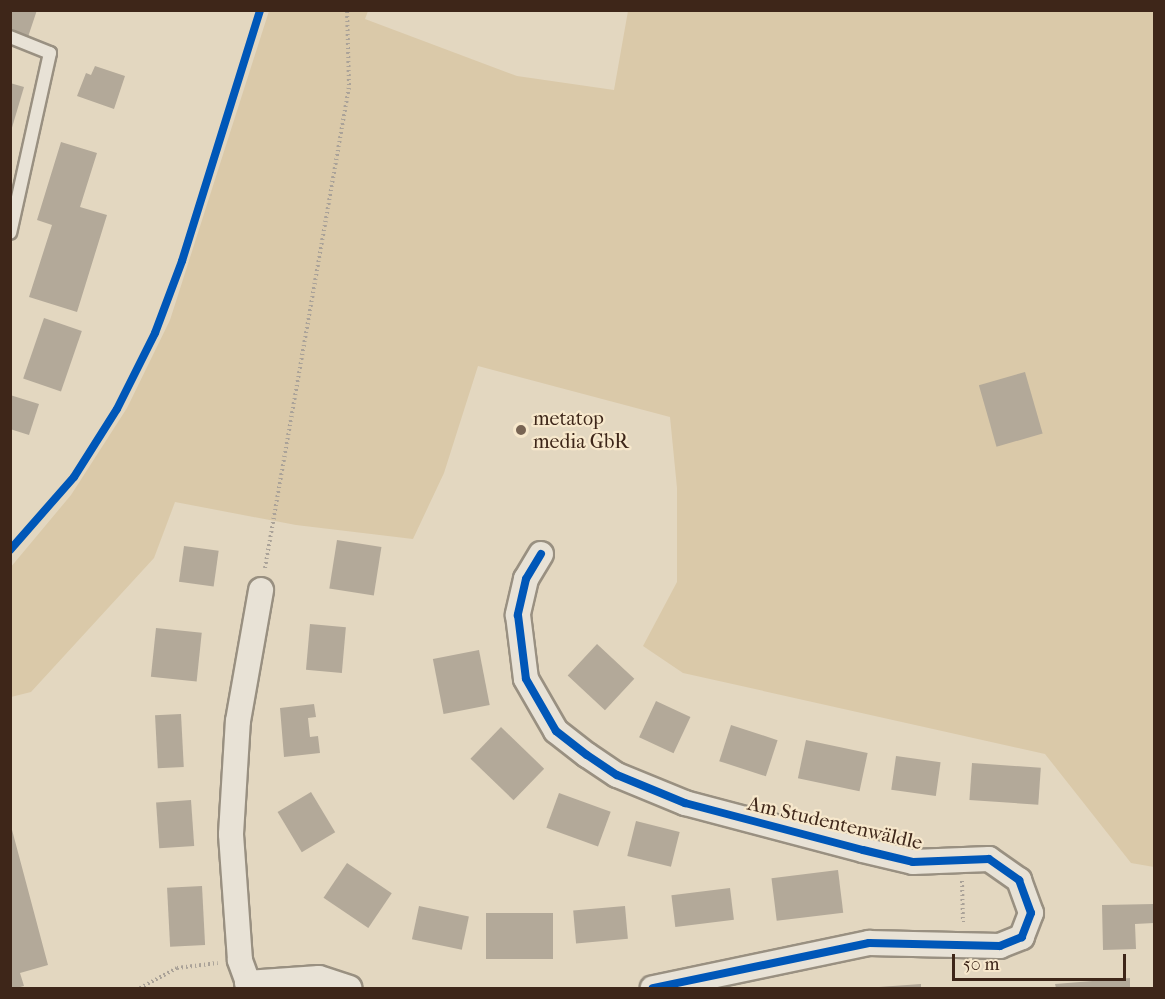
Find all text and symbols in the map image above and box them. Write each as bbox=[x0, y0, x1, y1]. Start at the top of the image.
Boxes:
place label: metatop media GbR bbox=[533, 406, 629, 453]
marker: metatop media GbR bbox=[514, 423, 528, 437]
street label: Am Studentenwäldle bbox=[745, 791, 925, 855]
scale bar bbox=[955, 942, 1129, 980]
text: 50 m bbox=[963, 954, 999, 975]

